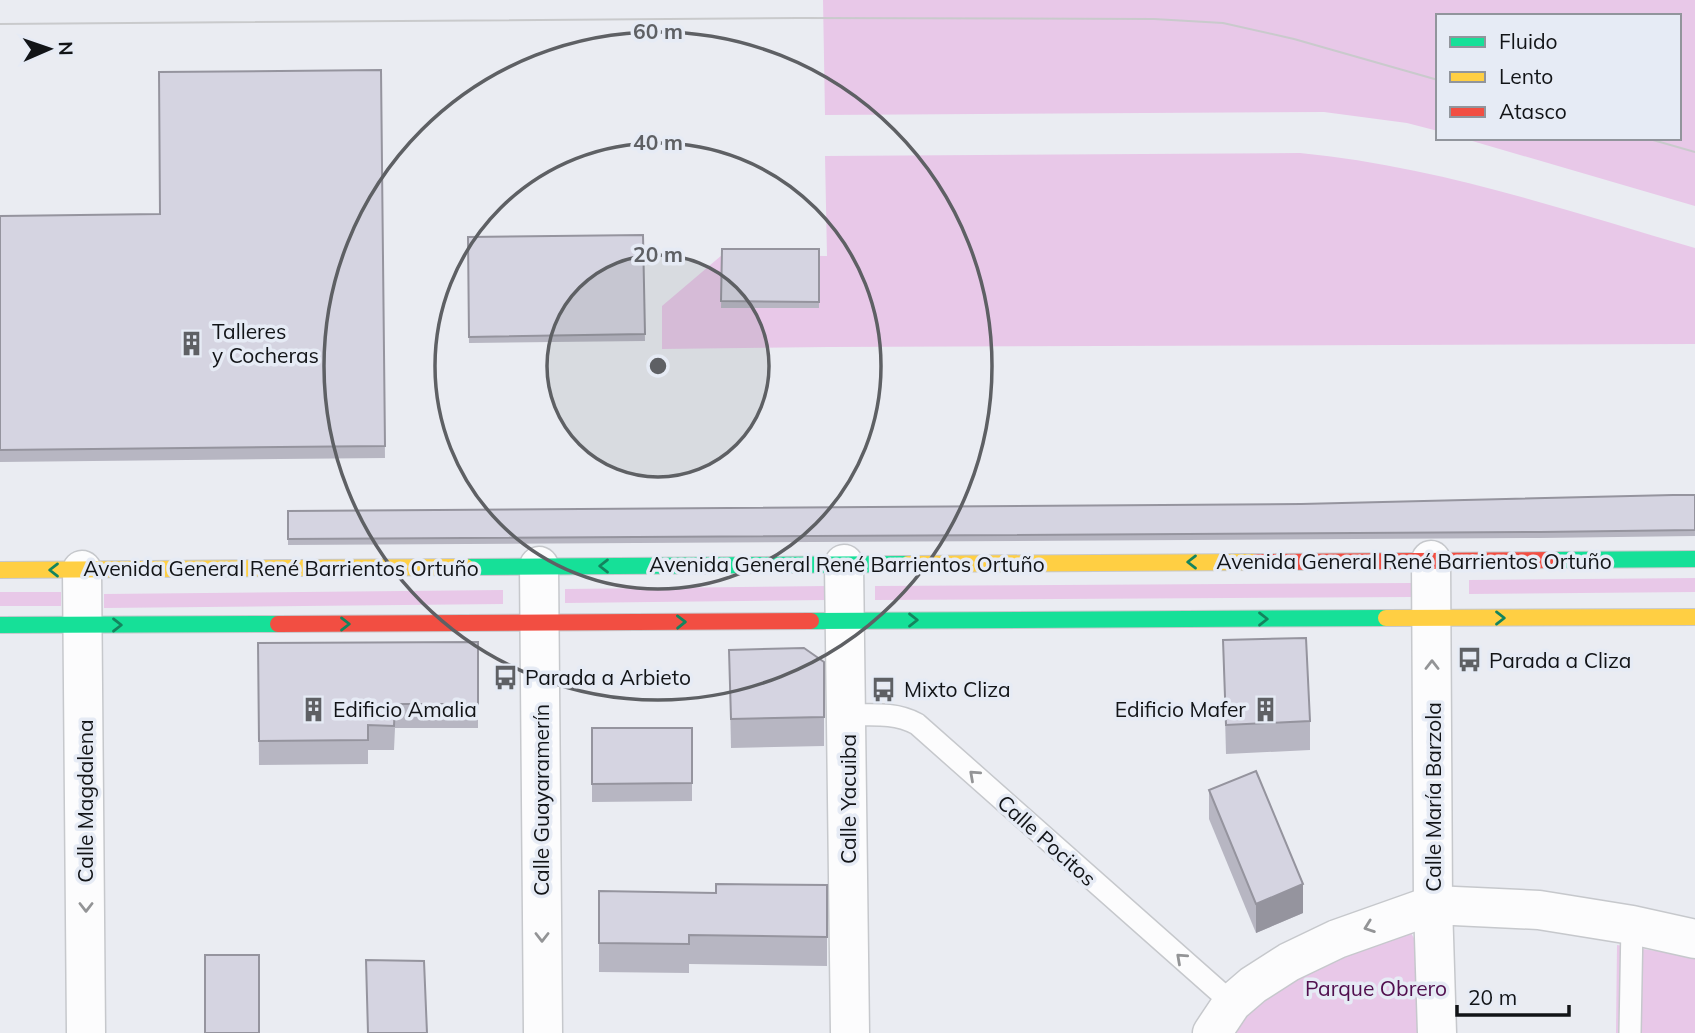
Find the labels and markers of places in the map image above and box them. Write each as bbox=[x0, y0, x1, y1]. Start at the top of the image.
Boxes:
place label: Talleres y Cocheras bbox=[212, 318, 319, 368]
building icon: Talleres y Cocheras bbox=[178, 329, 206, 357]
centre of rings bbox=[646, 354, 670, 378]
bus stop icon: Parada a Cliza bbox=[1455, 646, 1483, 674]
place label: Parada a Cliza bbox=[1489, 647, 1631, 673]
bus stop icon: Parada a Arbieto bbox=[491, 663, 519, 691]
place label: Parada a Arbieto bbox=[525, 664, 691, 690]
bus stop icon: Mixto Cliza bbox=[870, 675, 898, 703]
place label: Mixto Cliza bbox=[904, 676, 1011, 702]
building icon: Edificio Amalia bbox=[299, 695, 327, 723]
building icon: Edificio Mafer bbox=[1252, 695, 1280, 723]
place label: Edificio Amalia bbox=[333, 696, 477, 722]
place label: Edificio Mafer bbox=[1115, 696, 1246, 722]

